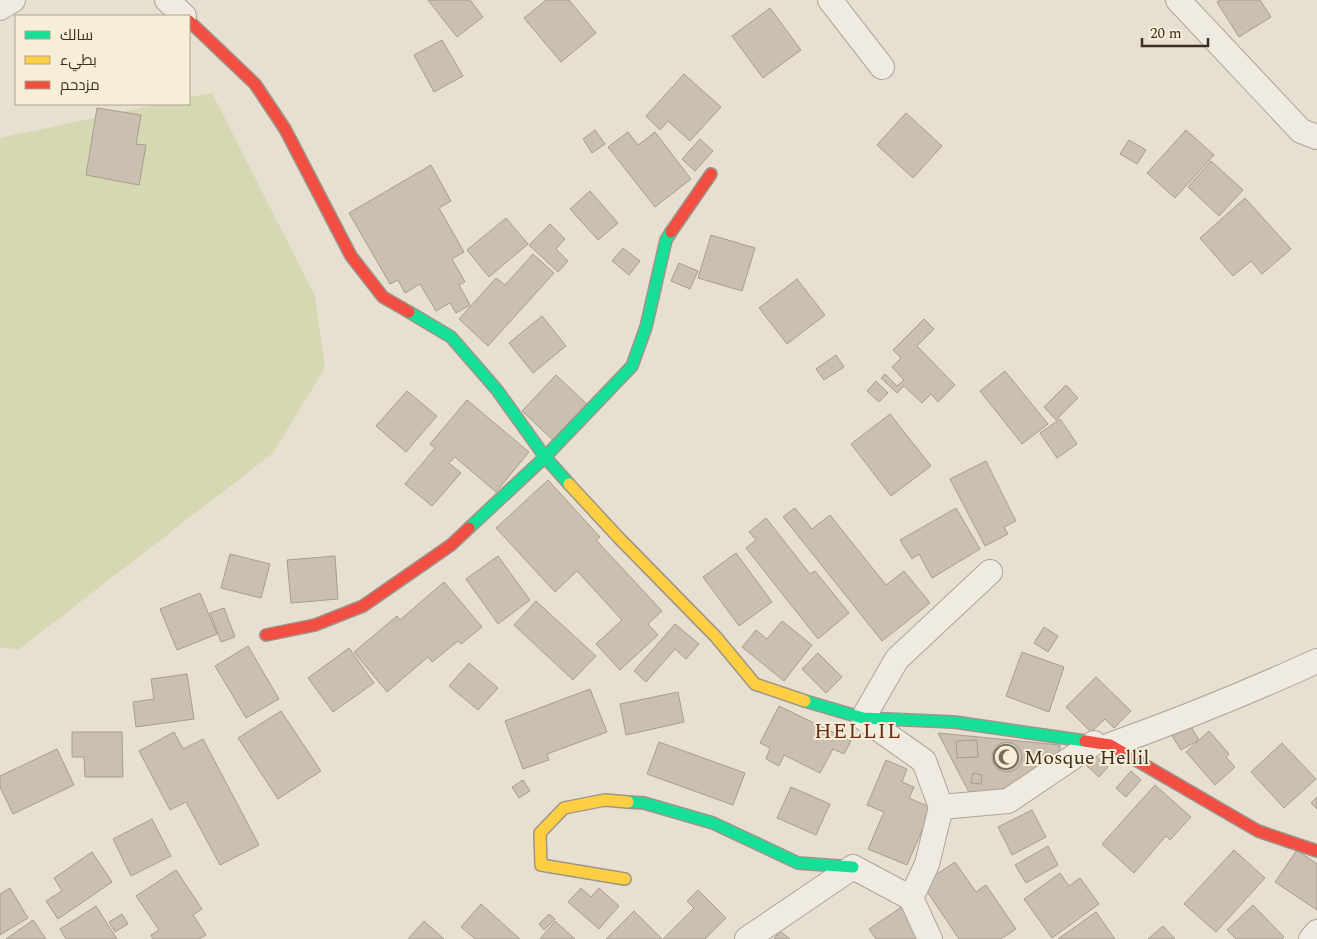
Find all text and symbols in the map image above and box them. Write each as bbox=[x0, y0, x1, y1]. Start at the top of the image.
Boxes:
legend bbox=[15, 15, 190, 105]
scale bar bbox=[1142, 15, 1208, 47]
text: 20 m bbox=[1150, 22, 1182, 45]
text: سالك bbox=[60, 24, 93, 47]
text: بطيء bbox=[60, 49, 97, 72]
text: مزدحم bbox=[60, 74, 100, 97]
district label: HELLIL bbox=[814, 715, 902, 748]
place label: Mosque Hellil bbox=[1024, 743, 1149, 773]
mosque icon: Mosque Hellil bbox=[993, 744, 1019, 770]

